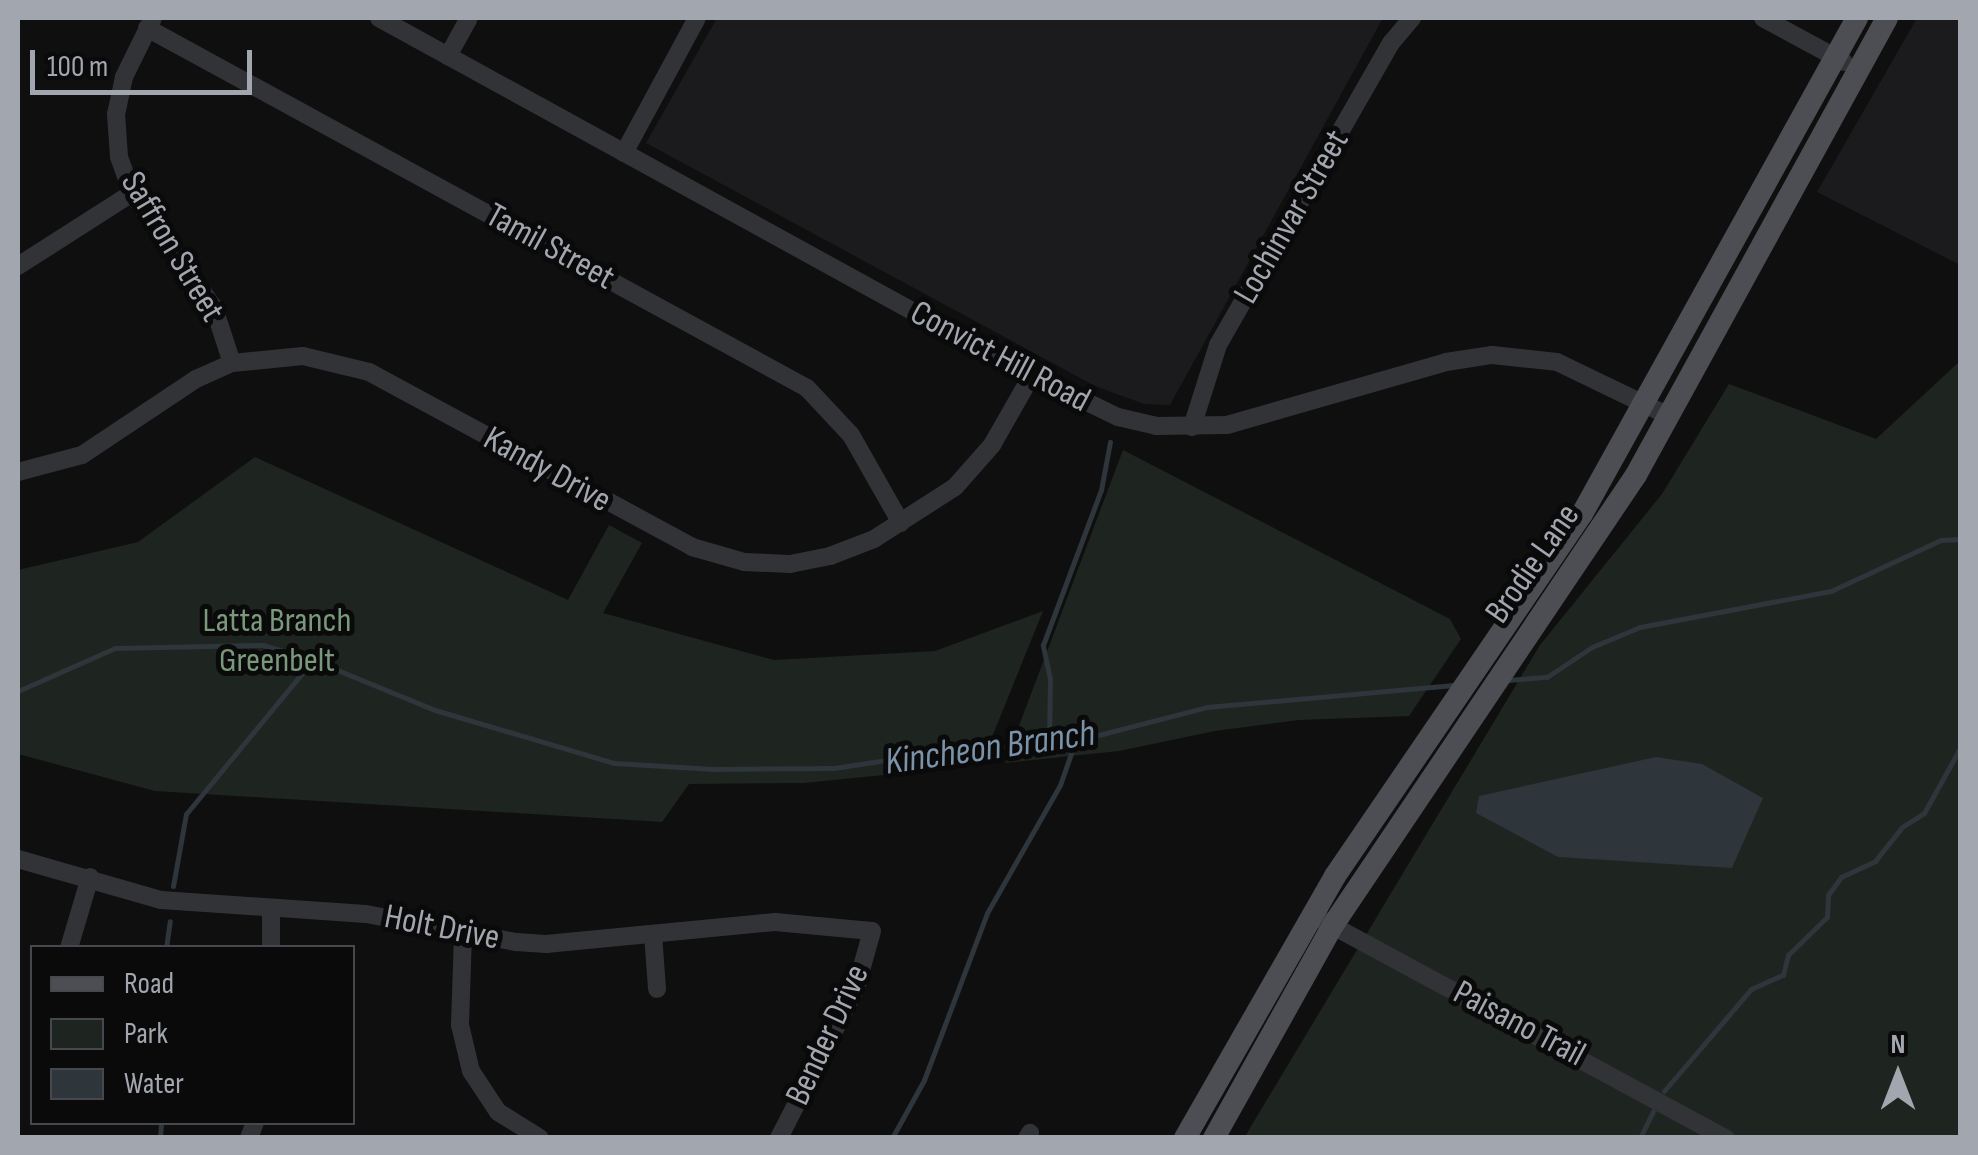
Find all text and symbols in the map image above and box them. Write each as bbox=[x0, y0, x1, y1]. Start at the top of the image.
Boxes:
scale bar bbox=[35, 30, 258, 92]
text: 100 m bbox=[47, 49, 108, 85]
street label: Lochinvar Street bbox=[1225, 123, 1359, 311]
street label: Saffron Street bbox=[111, 165, 233, 329]
street label: Tamil Street bbox=[478, 195, 622, 299]
street label: Convict Hill Road bbox=[903, 292, 1097, 422]
street label: Kandy Drive bbox=[476, 418, 618, 522]
street label: Brodie Lane bbox=[1477, 496, 1589, 632]
park label: Latta Branch Greenbelt bbox=[202, 600, 352, 682]
water label: Kincheon Branch bbox=[882, 711, 1098, 785]
street label: Holt Drive bbox=[381, 896, 503, 960]
legend bbox=[30, 945, 355, 1125]
street label: Bender Drive bbox=[777, 958, 879, 1112]
text: Road bbox=[124, 966, 174, 1002]
street label: Paisano Trail bbox=[1446, 972, 1592, 1076]
text: Park bbox=[124, 1016, 168, 1052]
north arrow bbox=[1848, 1025, 1948, 1125]
text: N bbox=[1891, 1028, 1905, 1061]
text: Water bbox=[124, 1066, 184, 1102]

